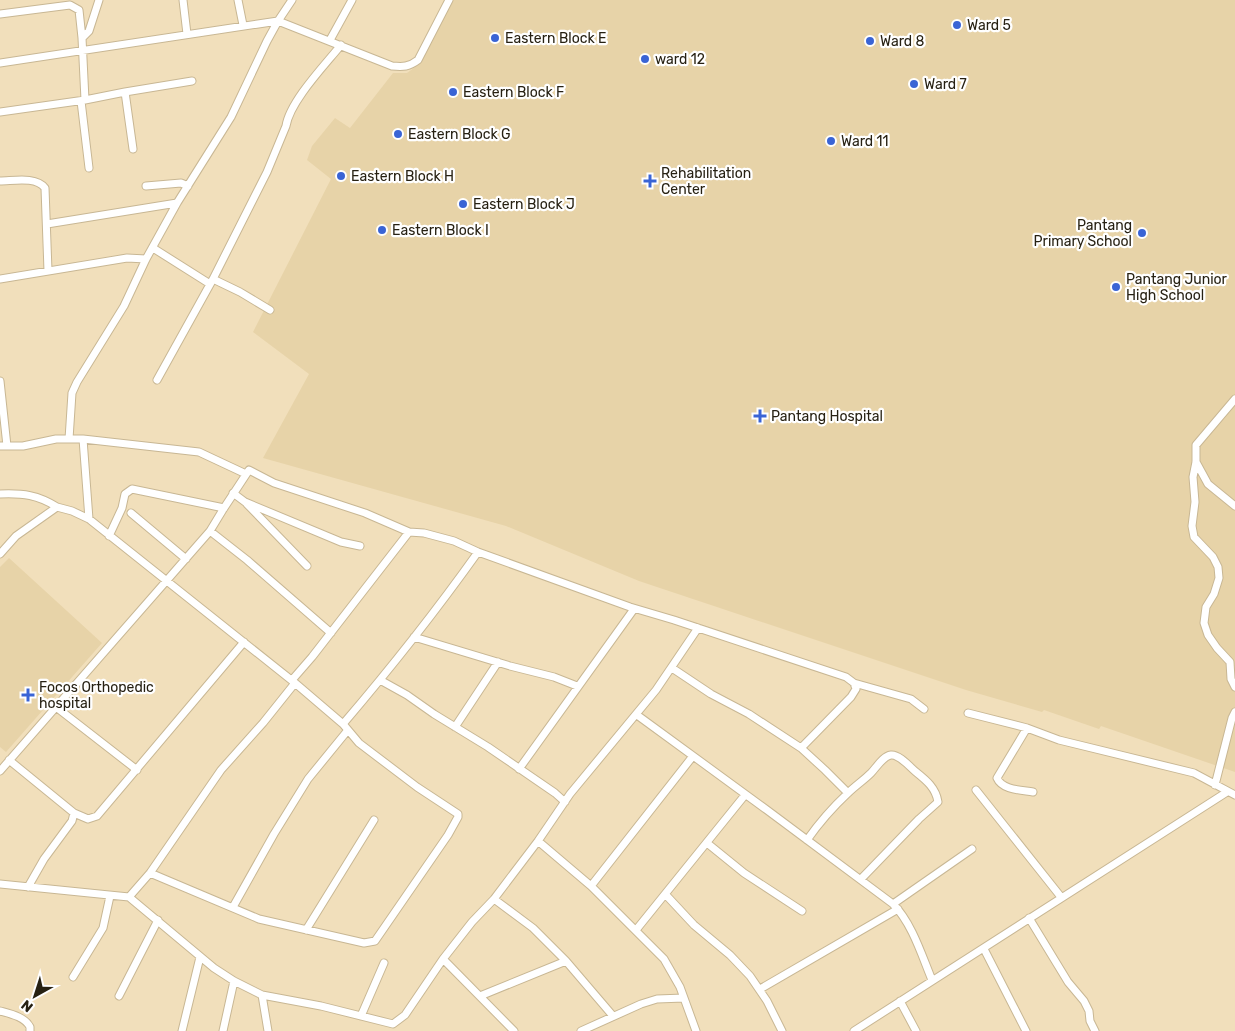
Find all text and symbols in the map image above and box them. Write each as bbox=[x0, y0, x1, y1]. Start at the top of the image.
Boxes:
place label: Ward 5 bbox=[967, 17, 1011, 34]
marker: Ward 5 bbox=[951, 19, 963, 31]
place label: Eastern Block E bbox=[505, 30, 606, 47]
marker: Eastern Block E bbox=[489, 32, 501, 44]
place label: Ward 8 bbox=[880, 33, 925, 50]
marker: Ward 8 bbox=[864, 35, 876, 47]
place label: ward 12 bbox=[655, 51, 705, 68]
marker: ward 12 bbox=[639, 53, 651, 65]
place label: Ward 7 bbox=[924, 76, 967, 93]
marker: Ward 7 bbox=[908, 78, 920, 90]
place label: Eastern Block F bbox=[463, 84, 564, 101]
marker: Eastern Block F bbox=[447, 86, 459, 98]
place label: Eastern Block G bbox=[408, 126, 510, 143]
marker: Eastern Block G bbox=[392, 128, 404, 140]
place label: Ward 11 bbox=[841, 133, 889, 150]
marker: Ward 11 bbox=[825, 135, 837, 147]
place label: Rehabilitation Center bbox=[661, 165, 751, 198]
place label: Eastern Block H bbox=[351, 168, 454, 185]
marker: Eastern Block H bbox=[335, 170, 347, 182]
marker: Rehabilitation Center bbox=[643, 174, 657, 188]
place label: Eastern Block J bbox=[473, 196, 575, 213]
marker: Eastern Block J bbox=[457, 198, 469, 210]
place label: Pantang Primary School bbox=[1034, 217, 1132, 250]
place label: Eastern Block I bbox=[392, 222, 489, 239]
marker: Eastern Block I bbox=[376, 224, 388, 236]
marker: Pantang Primary School bbox=[1136, 227, 1148, 239]
place label: Pantang Junior High School bbox=[1126, 271, 1228, 304]
marker: Pantang Junior High School bbox=[1110, 281, 1122, 293]
place label: Pantang Hospital bbox=[771, 408, 883, 425]
marker: Pantang Hospital bbox=[753, 409, 767, 423]
place label: Focos Orthopedic hospital bbox=[39, 679, 154, 712]
marker: Focos Orthopedic hospital bbox=[21, 688, 35, 702]
north arrow bbox=[10, 971, 60, 1021]
text: N bbox=[18, 996, 36, 1015]

